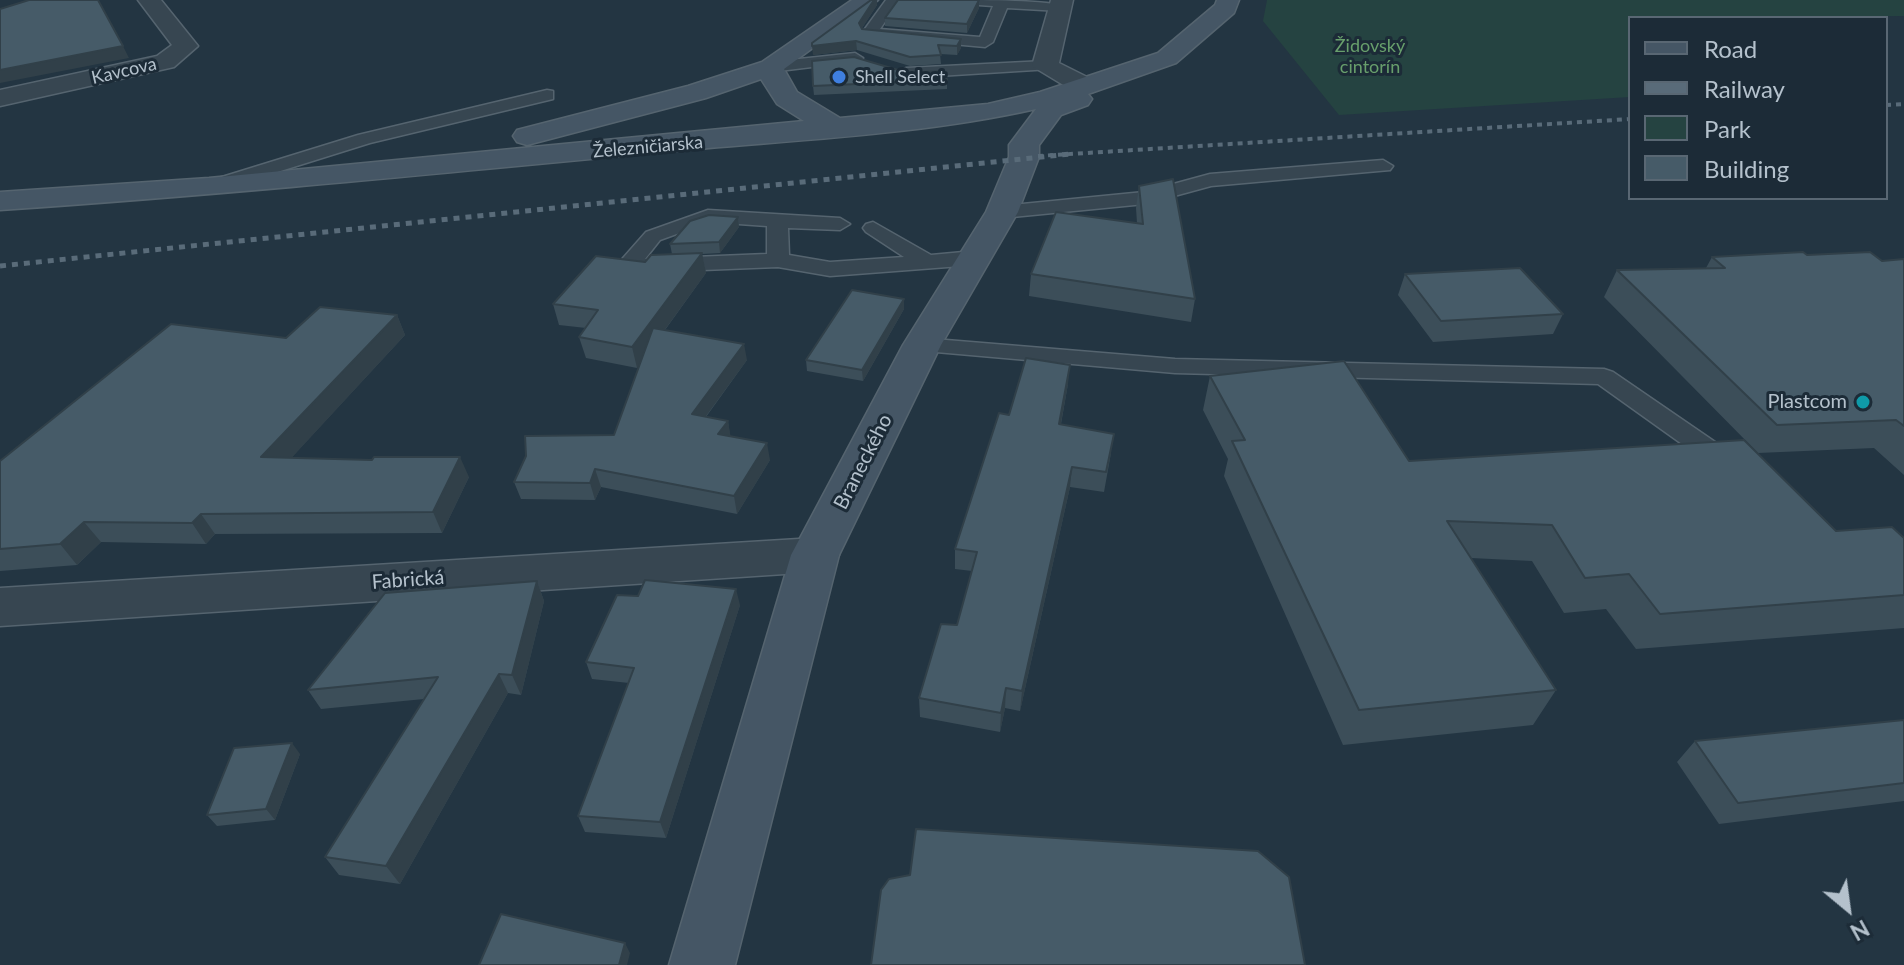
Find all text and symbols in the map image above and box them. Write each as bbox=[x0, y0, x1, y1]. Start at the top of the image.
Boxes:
legend bbox=[1628, 16, 1888, 200]
text: Road bbox=[1704, 34, 1757, 63]
park label: Židovský cintorín bbox=[1335, 35, 1405, 78]
street label: Kavcova bbox=[89, 53, 159, 89]
place label: Shell Select bbox=[855, 66, 945, 88]
marker: Shell Select bbox=[830, 68, 848, 86]
text: Railway bbox=[1704, 74, 1785, 103]
text: Park bbox=[1704, 114, 1751, 143]
street label: Železničiarska bbox=[592, 131, 704, 163]
text: Building bbox=[1704, 154, 1789, 183]
place label: Plastcom bbox=[1767, 390, 1847, 414]
marker: Plastcom bbox=[1854, 393, 1872, 411]
street label: Braneckého bbox=[829, 410, 897, 514]
street label: Fabrická bbox=[371, 565, 445, 595]
north arrow bbox=[1808, 869, 1888, 949]
text: N bbox=[1846, 915, 1874, 946]

